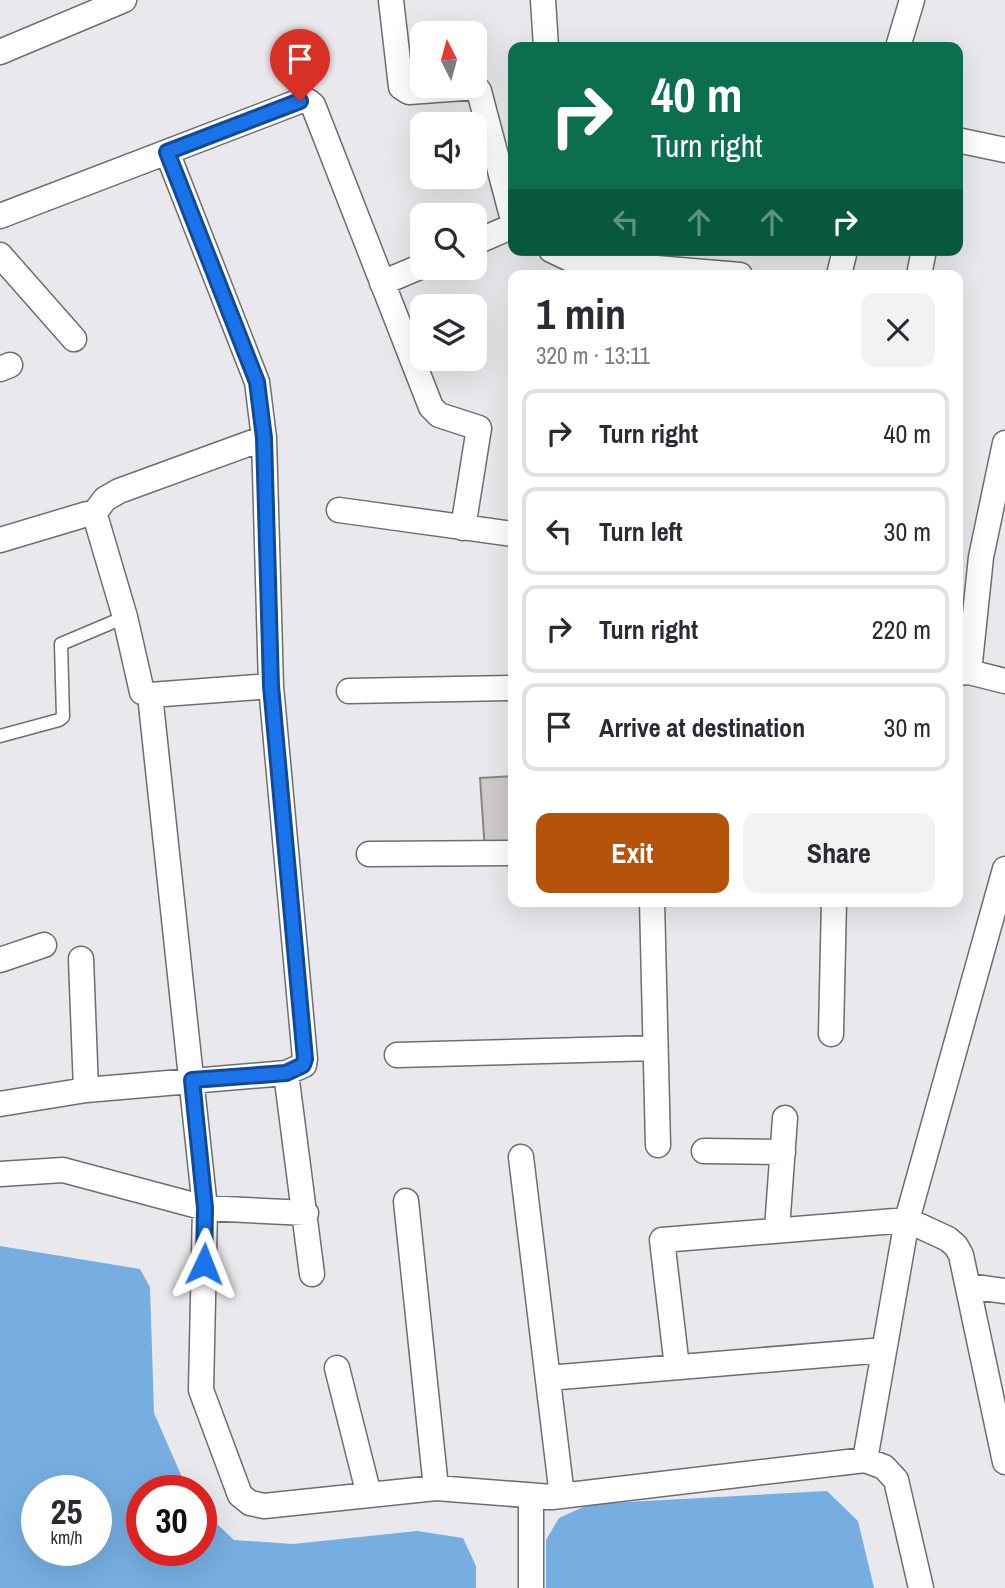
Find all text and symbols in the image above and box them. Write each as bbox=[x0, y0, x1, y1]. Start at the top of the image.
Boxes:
north arrow bbox=[410, 21, 486, 98]
map controls bbox=[410, 21, 487, 371]
pin bbox=[270, 29, 330, 101]
icon: arrive bbox=[281, 40, 319, 78]
text: 40 m bbox=[651, 61, 743, 127]
icon: right bbox=[536, 70, 627, 161]
button: sound bbox=[410, 112, 487, 189]
text: Turn right bbox=[651, 124, 763, 167]
button: search bbox=[410, 203, 487, 280]
icon: left bbox=[607, 203, 645, 241]
icon: ahead bbox=[680, 203, 718, 241]
icon: ahead bbox=[753, 203, 791, 241]
icon: right bbox=[826, 203, 864, 241]
text: 1 min bbox=[536, 286, 626, 342]
button: close bbox=[861, 293, 935, 367]
button: layers bbox=[410, 294, 487, 371]
text: 320 m · 13:11 bbox=[536, 340, 650, 371]
icon: right bbox=[540, 414, 578, 452]
text: Turn right bbox=[599, 416, 698, 451]
text: 40 m bbox=[884, 416, 931, 451]
icon: left bbox=[540, 512, 578, 550]
text: Turn left bbox=[599, 514, 683, 549]
text: 30 m bbox=[884, 514, 931, 549]
icon: right bbox=[540, 610, 578, 648]
text: Turn right bbox=[599, 612, 698, 647]
text: 220 m bbox=[872, 612, 931, 647]
icon: arrive bbox=[540, 708, 578, 746]
text: Arrive at destination bbox=[599, 710, 805, 745]
text: 30 m bbox=[884, 710, 931, 745]
button: Exit bbox=[536, 813, 729, 893]
button: Share bbox=[743, 813, 935, 893]
position arrow bbox=[167, 1227, 241, 1301]
speed limit sign: 30 bbox=[126, 1475, 217, 1566]
text: 25 bbox=[51, 1488, 82, 1535]
text: km/h bbox=[51, 1525, 83, 1550]

